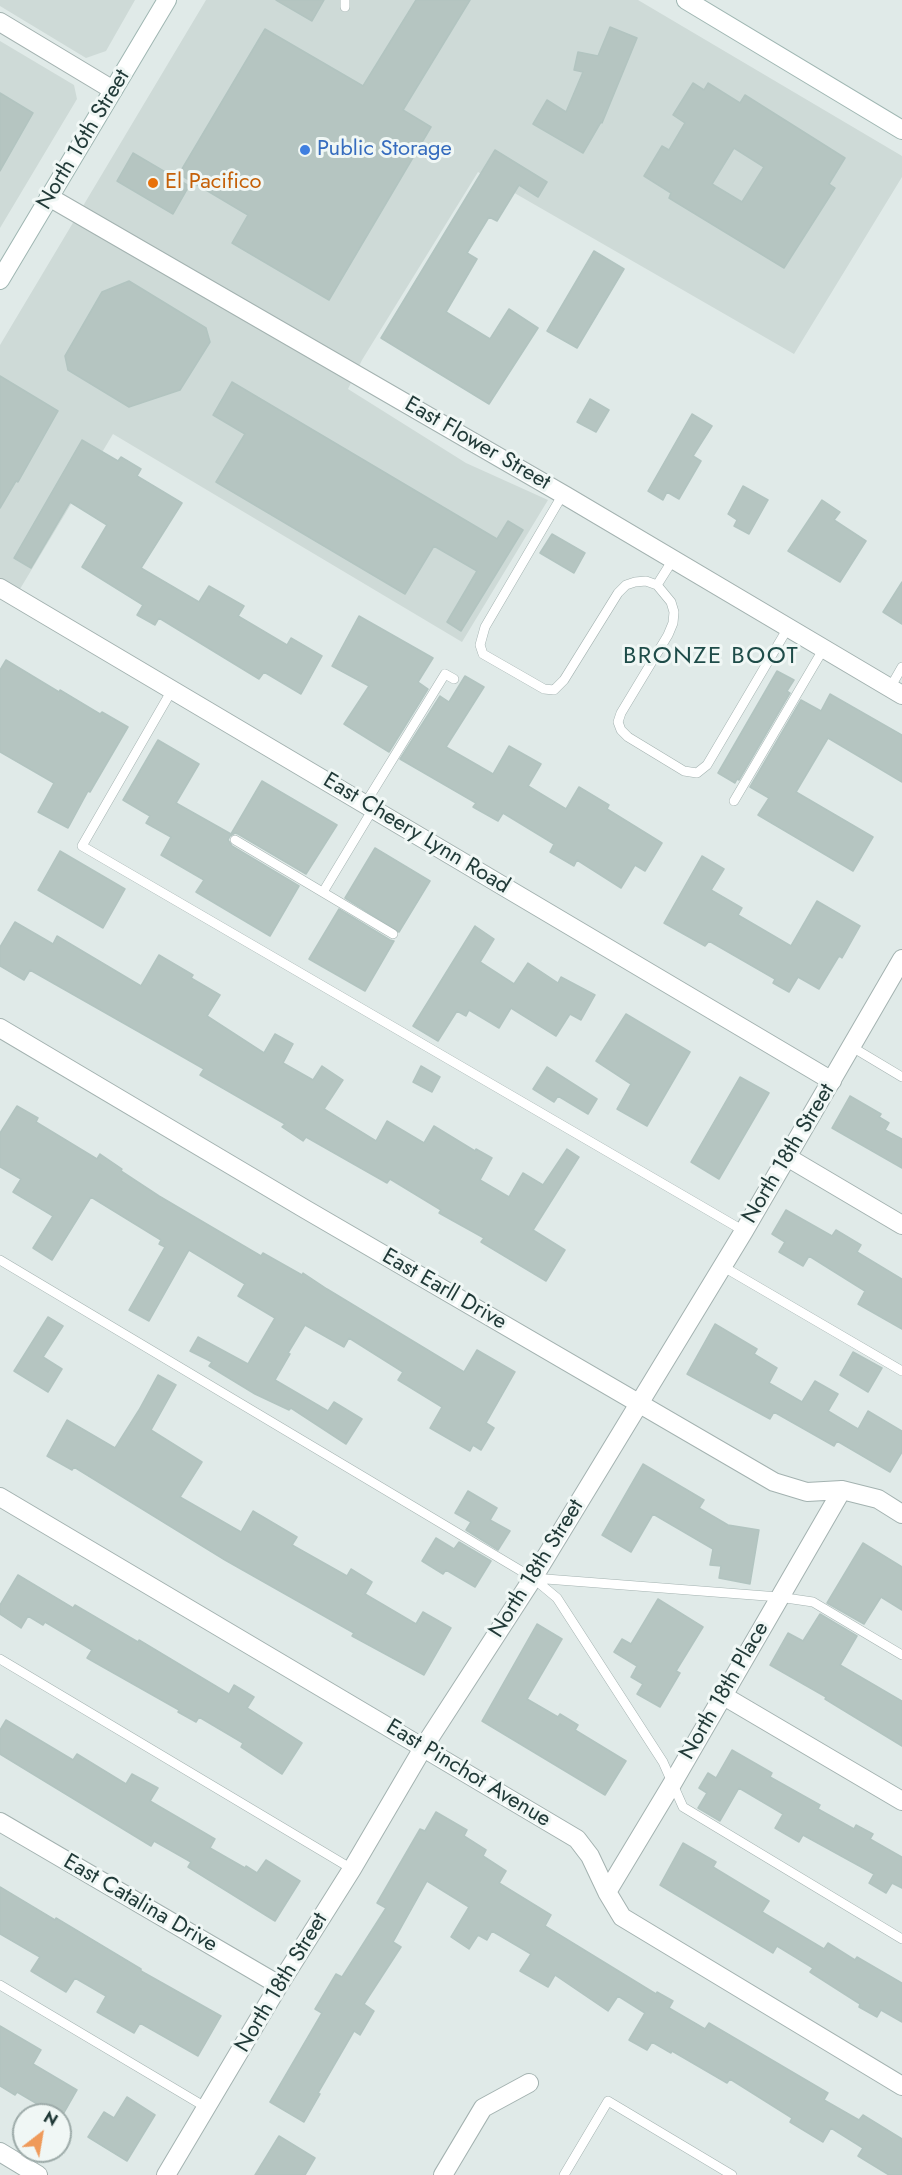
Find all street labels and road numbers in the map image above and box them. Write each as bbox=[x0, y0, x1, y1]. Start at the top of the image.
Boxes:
street label: North 16th Street bbox=[32, 65, 136, 215]
street label: East Flower Street bbox=[399, 392, 555, 496]
street label: East Cheery Lynn Road bbox=[318, 768, 514, 900]
street label: North 18th Street bbox=[737, 1080, 841, 1228]
street label: East Earll Drive bbox=[377, 1244, 511, 1336]
street label: North 18th Street bbox=[484, 1495, 590, 1643]
street label: North 18th Place bbox=[675, 1617, 775, 1765]
street label: East Pinchot Avenue bbox=[381, 1714, 555, 1834]
street label: East Catalina Drive bbox=[58, 1849, 222, 1959]
street label: North 18th Street bbox=[230, 1909, 334, 2057]

